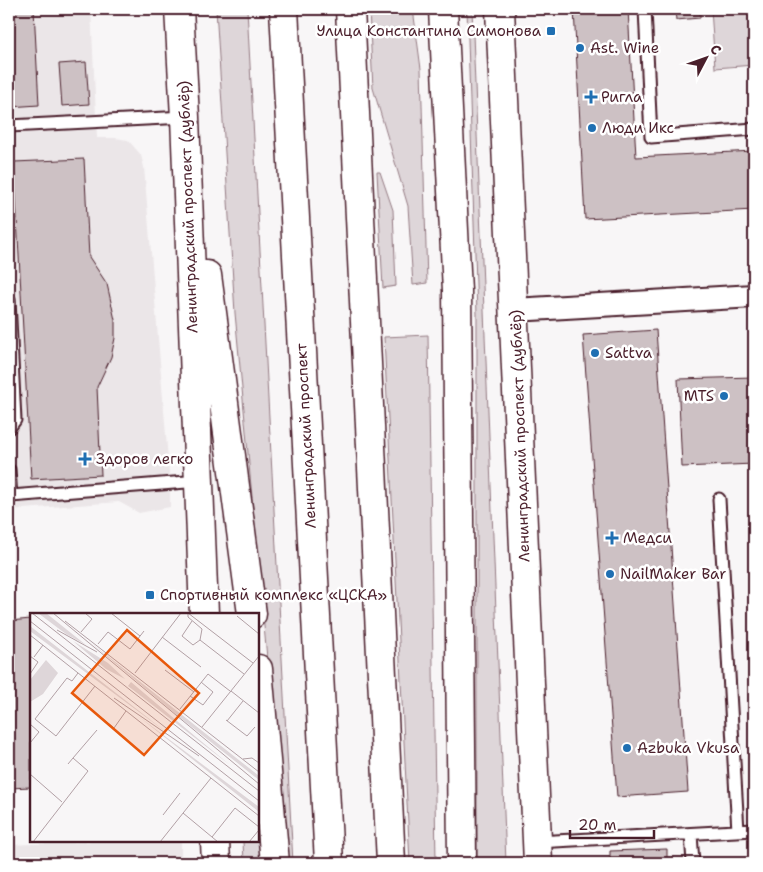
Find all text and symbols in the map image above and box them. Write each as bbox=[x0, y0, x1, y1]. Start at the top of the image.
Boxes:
place label: Улица Константина Симонова bbox=[316, 21, 542, 41]
marker: Улица Константина Симонова bbox=[545, 25, 557, 37]
north arrow bbox=[680, 32, 730, 82]
place label: Ast. Wine bbox=[590, 38, 659, 58]
text: С bbox=[706, 40, 725, 59]
marker: Ast. Wine bbox=[574, 42, 586, 54]
street label: Ленинградский проспект (дублёр) bbox=[174, 80, 202, 334]
place label: Ригла bbox=[601, 87, 643, 107]
marker: Ригла bbox=[585, 91, 597, 103]
place label: Люди Икс bbox=[602, 118, 674, 138]
marker: Люди Икс bbox=[586, 122, 598, 134]
street label: Ленинградский проспект (дублёр) bbox=[506, 309, 534, 563]
street label: Ленинградский проспект bbox=[291, 343, 321, 529]
place label: Sattva bbox=[605, 343, 653, 363]
marker: Sattva bbox=[589, 347, 601, 359]
place label: MTS bbox=[684, 386, 714, 406]
marker: MTS bbox=[718, 390, 730, 402]
place label: Здоров легко bbox=[96, 449, 193, 469]
marker: Здоров легко bbox=[78, 452, 92, 466]
place label: Медси bbox=[623, 528, 672, 548]
marker: Медси bbox=[605, 531, 619, 545]
place label: NailMaker Bar bbox=[620, 564, 726, 584]
marker: NailMaker Bar bbox=[604, 568, 616, 580]
place label: Спортивный комплекс «ЦСКА» bbox=[160, 585, 387, 605]
marker: Спортивный комплекс «ЦСКА» bbox=[144, 589, 156, 601]
inset map bbox=[30, 613, 259, 842]
place label: Azbuka Vkusa bbox=[637, 738, 740, 758]
marker: Azbuka Vkusa bbox=[621, 742, 633, 754]
scale bar bbox=[570, 807, 654, 839]
text: 20 m bbox=[578, 815, 617, 835]

